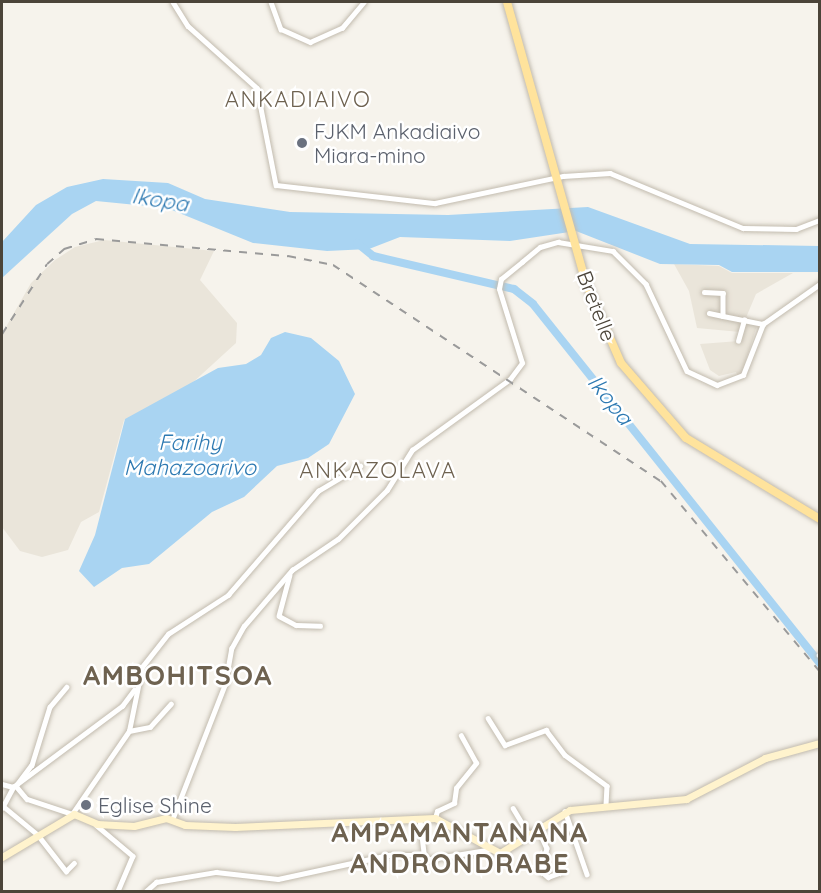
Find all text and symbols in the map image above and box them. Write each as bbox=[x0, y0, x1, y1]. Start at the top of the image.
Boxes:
district label: ANKADIAIVO bbox=[225, 87, 371, 113]
place label: FJKM Ankadiaivo Miara-mino bbox=[314, 118, 480, 168]
marker: FJKM Ankadiaivo Miara-mino bbox=[295, 136, 309, 150]
water label: Ikopa bbox=[130, 183, 190, 217]
street label: Bretelle bbox=[572, 267, 622, 345]
water label: Ikopa bbox=[582, 370, 638, 430]
water label: Farihy Mahazoarivo bbox=[124, 429, 256, 481]
district label: ANKAZOLAVA bbox=[299, 458, 457, 484]
district label: AMBOHITSOA bbox=[83, 660, 273, 692]
place label: Eglise Shine bbox=[98, 792, 212, 818]
marker: Eglise Shine bbox=[79, 798, 93, 812]
district label: AMPAMANTANANA ANDRONDRABE bbox=[331, 816, 589, 879]

